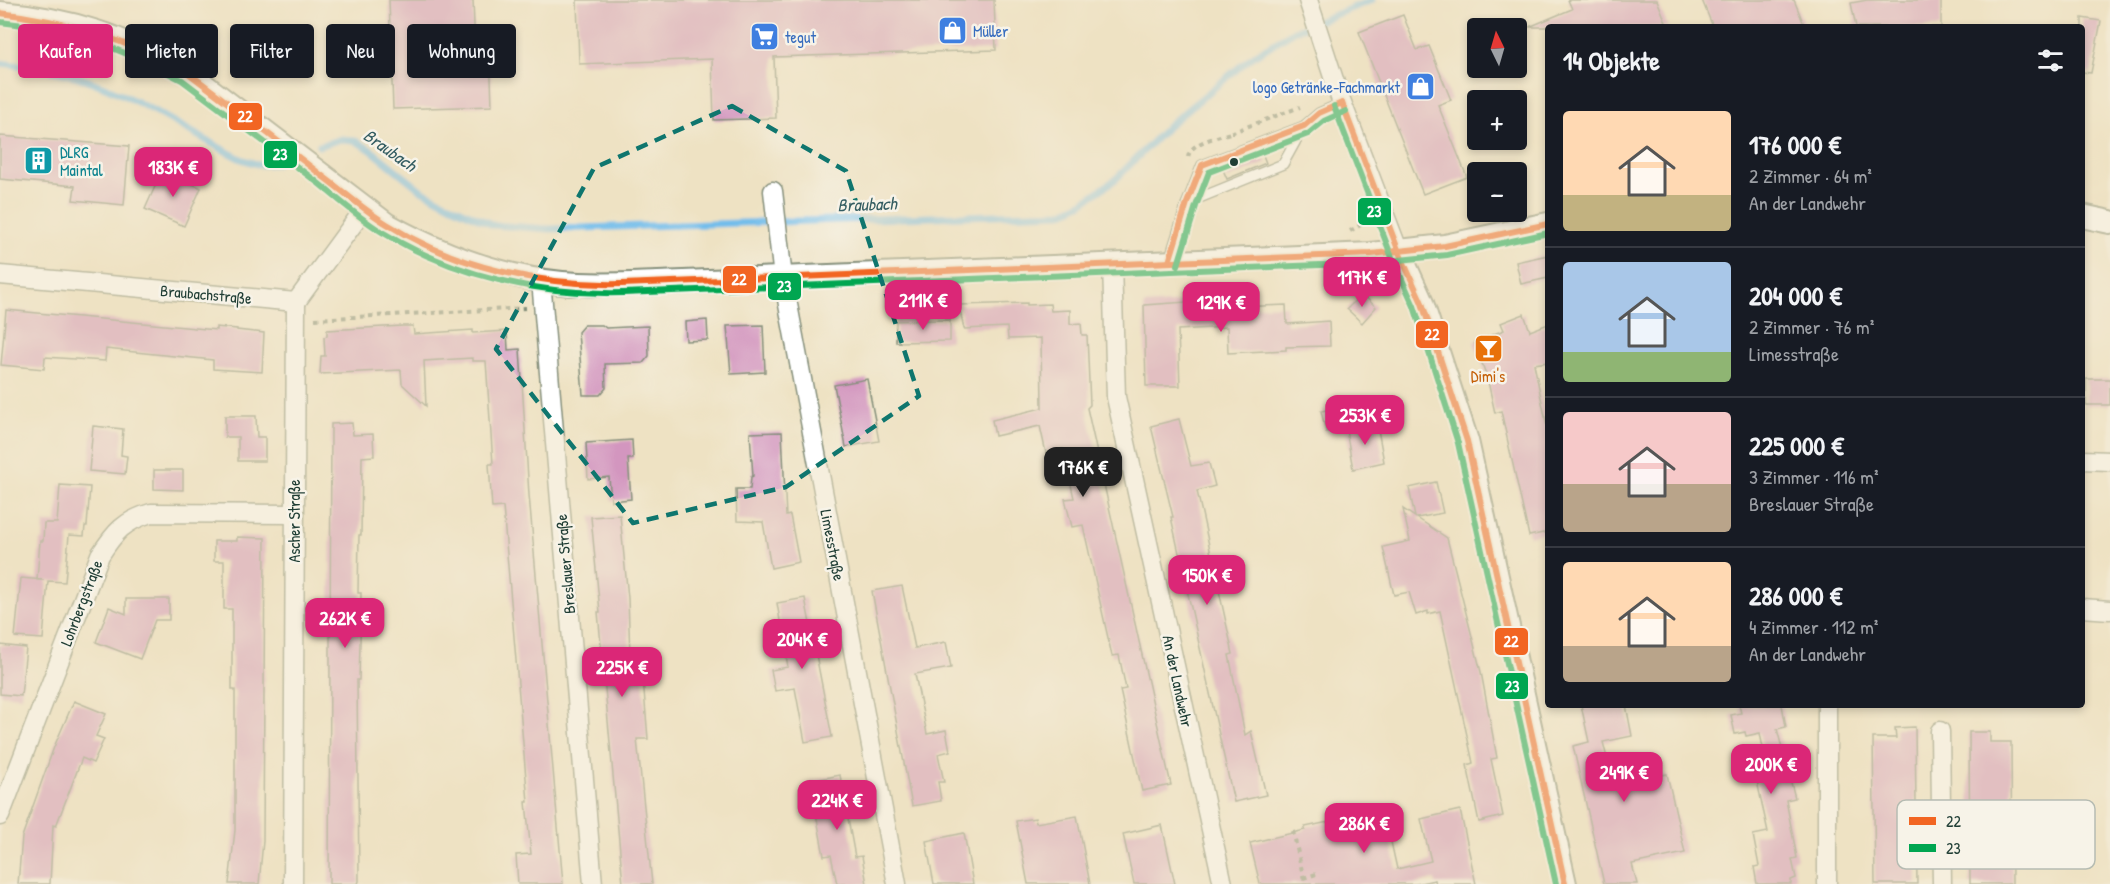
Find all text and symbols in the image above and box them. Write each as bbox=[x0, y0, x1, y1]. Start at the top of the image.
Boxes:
shop icon: Müller bbox=[936, 15, 968, 47]
north arrow bbox=[1467, 18, 1527, 78]
map controls bbox=[1467, 18, 1527, 222]
place label: Müller bbox=[973, 20, 1008, 42]
supermarket icon: tegut bbox=[748, 21, 780, 53]
chip: Kaufen bbox=[18, 24, 113, 78]
chip: Mieten bbox=[125, 24, 218, 78]
chip: Filter bbox=[230, 24, 314, 78]
chip: Neu bbox=[326, 24, 395, 78]
chip: Wohnung bbox=[407, 24, 516, 78]
place label: tegut bbox=[785, 26, 816, 48]
text: 14 Objekte bbox=[1563, 43, 1660, 78]
icon: filters bbox=[2034, 44, 2067, 77]
shop icon: logo Getränke-Fachmarkt bbox=[1405, 71, 1437, 103]
place label: logo Getränke-Fachmarkt bbox=[1253, 76, 1400, 98]
button: + bbox=[1467, 90, 1527, 150]
line badge: 22 bbox=[228, 102, 263, 131]
text: 22 bbox=[238, 105, 253, 127]
water label: Braubach bbox=[359, 123, 423, 178]
text: 176 000 € bbox=[1749, 127, 1841, 162]
icon: home bbox=[1611, 135, 1683, 207]
line badge: 23 bbox=[263, 140, 298, 169]
place label: DLRG Maintal bbox=[60, 141, 103, 181]
text: 23 bbox=[273, 143, 287, 165]
building icon: DLRG Maintal bbox=[23, 145, 55, 177]
pin: 183K € bbox=[124, 147, 222, 198]
text: 183K € bbox=[148, 153, 198, 180]
unlabelled marker bbox=[1228, 156, 1240, 168]
button: − bbox=[1467, 162, 1527, 222]
text: 2 Zimmer · 64 m² bbox=[1749, 162, 1872, 189]
text: An der Landwehr bbox=[1749, 189, 1866, 216]
water label: Braubach bbox=[837, 190, 899, 218]
line badge: 23 bbox=[1357, 197, 1392, 226]
text: 23 bbox=[1367, 200, 1381, 222]
pin: 117K € bbox=[1313, 257, 1411, 308]
text: 117K € bbox=[1337, 263, 1387, 290]
line badge: 22 bbox=[722, 265, 757, 294]
text: 22 bbox=[732, 268, 747, 290]
line badge: 23 bbox=[767, 272, 802, 301]
text: 23 bbox=[777, 275, 791, 297]
text: 204 000 € bbox=[1749, 278, 1842, 313]
street label: Braubachstraße bbox=[159, 279, 253, 309]
pin: 211K € bbox=[874, 280, 972, 331]
pin: 129K € bbox=[1172, 282, 1270, 333]
text: 211K € bbox=[899, 286, 947, 313]
icon: home bbox=[1611, 286, 1683, 358]
text: 129K € bbox=[1197, 288, 1245, 315]
text: 2 Zimmer · 76 m² bbox=[1749, 313, 1874, 340]
line badge: 22 bbox=[1415, 320, 1449, 349]
text: 22 bbox=[1425, 323, 1440, 345]
bar icon: Dimi's bbox=[1472, 332, 1504, 364]
text: Limesstraße bbox=[1749, 340, 1839, 367]
place label: Dimi's bbox=[1471, 365, 1505, 387]
pin: 253K € bbox=[1316, 395, 1414, 446]
text: 253K € bbox=[1339, 401, 1391, 428]
text: 225 000 € bbox=[1749, 428, 1844, 463]
icon: home bbox=[1611, 436, 1683, 508]
pin: 176K € bbox=[1034, 447, 1132, 498]
text: 176K € bbox=[1058, 453, 1108, 480]
text: 3 Zimmer · 116 m² bbox=[1749, 463, 1879, 490]
street label: Ascher Straße bbox=[283, 479, 305, 563]
text: Breslauer Straße bbox=[1749, 490, 1874, 517]
street label: Limesstraße bbox=[815, 508, 851, 583]
street label: Breslauer Straße bbox=[550, 513, 580, 615]
pin: 150K € bbox=[1158, 555, 1256, 606]
street label: Lohrbergstraße bbox=[55, 556, 108, 649]
text: 150K € bbox=[1182, 561, 1232, 588]
text: 286 000 € bbox=[1749, 578, 1842, 613]
icon: home bbox=[1611, 586, 1683, 658]
pin: 262K € bbox=[296, 598, 394, 649]
text: 262K € bbox=[319, 604, 371, 631]
text: 4 Zimmer · 112 m² bbox=[1749, 613, 1878, 640]
pin: 204K € bbox=[753, 619, 851, 670]
text: 204K € bbox=[777, 625, 827, 652]
line badge: 22 bbox=[1494, 627, 1529, 656]
text: 22 bbox=[1504, 630, 1519, 652]
street label: An der Landwehr bbox=[1158, 633, 1198, 729]
text: An der Landwehr bbox=[1749, 640, 1866, 667]
pin: 225K € bbox=[573, 647, 671, 698]
text: 225K € bbox=[596, 653, 648, 680]
line badge: 23 bbox=[1495, 672, 1529, 700]
text: 23 bbox=[1505, 675, 1519, 697]
pin: 200K € bbox=[1722, 744, 1820, 795]
text: 200K € bbox=[1745, 750, 1797, 777]
pin: 249K € bbox=[1575, 752, 1673, 803]
text: 249K € bbox=[1600, 758, 1648, 785]
pin: 224K € bbox=[788, 780, 886, 831]
text: 224K € bbox=[812, 786, 862, 813]
legend bbox=[1897, 800, 2095, 869]
pin: 286K € bbox=[1315, 803, 1413, 854]
text: 286K € bbox=[1339, 809, 1389, 836]
text: 22 bbox=[1946, 810, 1961, 832]
text: 23 bbox=[1946, 837, 1961, 859]

